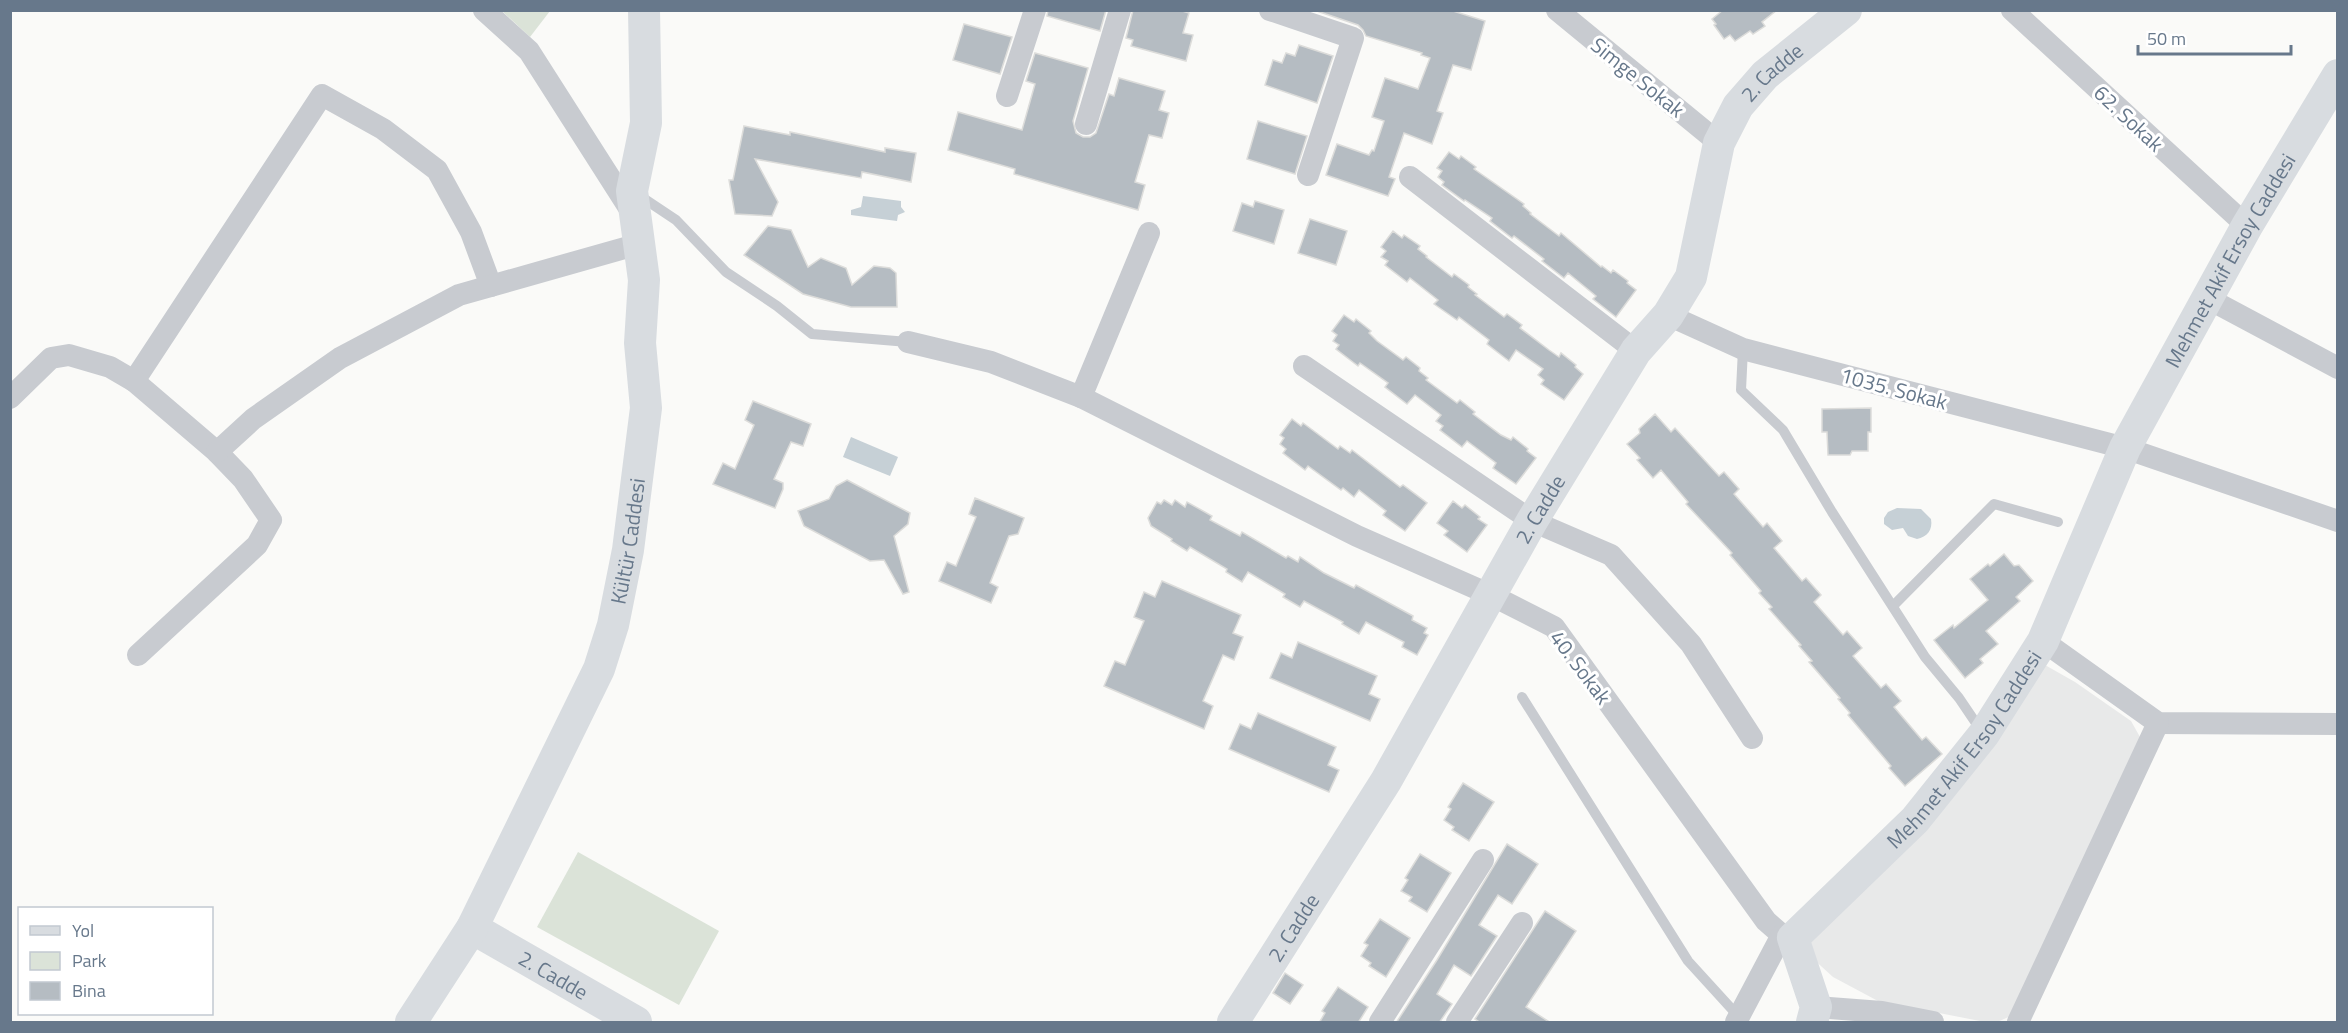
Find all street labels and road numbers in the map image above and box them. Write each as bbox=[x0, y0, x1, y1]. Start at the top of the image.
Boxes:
street label: Simge Sokak bbox=[1584, 29, 1692, 125]
street label: 2. Cadde bbox=[1733, 35, 1810, 109]
street label: 62. Sokak bbox=[2087, 77, 2171, 159]
street label: Mehmet Akif Ersoy Caddesi bbox=[2156, 147, 2303, 373]
street label: 1035. Sokak bbox=[1837, 358, 1951, 418]
street label: 2. Cadde bbox=[1507, 468, 1573, 549]
street label: Kültür Caddesi bbox=[602, 476, 653, 607]
street label: 40. Sokak bbox=[1542, 623, 1620, 711]
street label: Mehmet Akif Ersoy Caddesi bbox=[1879, 644, 2049, 856]
street label: 2. Cadde bbox=[1259, 887, 1327, 968]
street label: 2. Cadde bbox=[513, 942, 594, 1007]

